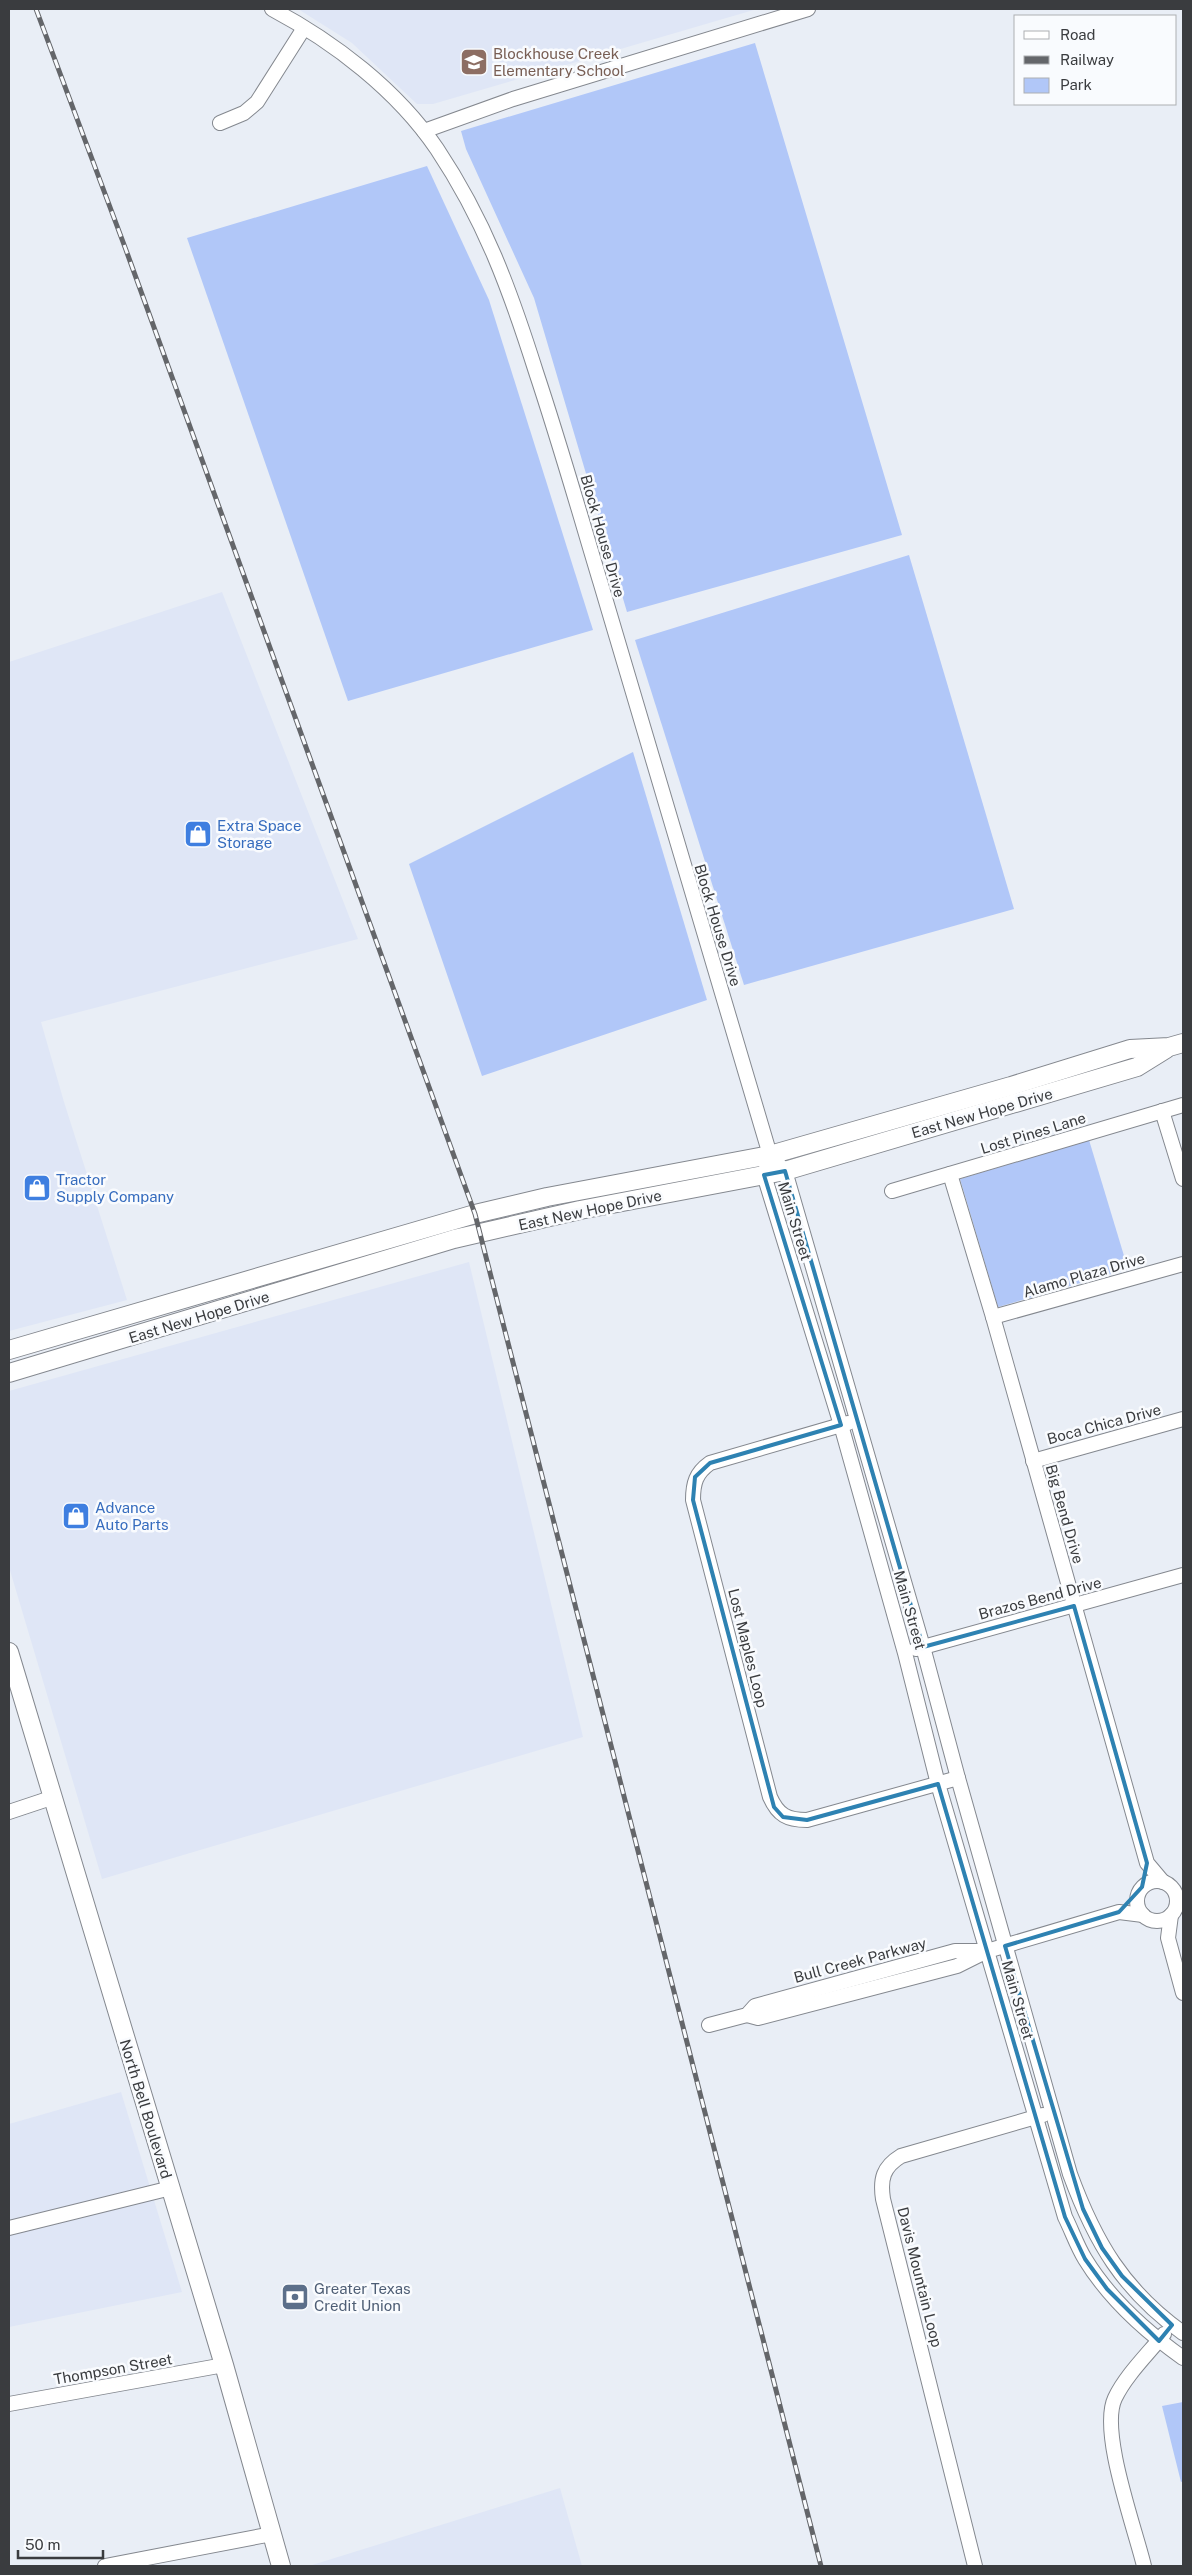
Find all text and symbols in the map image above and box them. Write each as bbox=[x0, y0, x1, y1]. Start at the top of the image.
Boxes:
legend bbox=[1014, 15, 1177, 105]
text: Road bbox=[1060, 26, 1096, 43]
place label: Blockhouse Creek Elementary School bbox=[493, 45, 625, 79]
school or university icon: Blockhouse Creek Elementary School bbox=[459, 47, 489, 77]
text: Railway bbox=[1060, 51, 1114, 68]
text: Park bbox=[1060, 76, 1092, 93]
street label: Block House Drive bbox=[577, 473, 629, 599]
place label: Extra Space Storage bbox=[217, 817, 301, 851]
shop icon: Extra Space Storage bbox=[183, 819, 213, 849]
street label: Block House Drive bbox=[691, 862, 745, 988]
street label: East New Hope Drive bbox=[909, 1085, 1055, 1141]
street label: Lost Pines Lane bbox=[978, 1109, 1088, 1157]
place label: Tractor Supply Company bbox=[56, 1171, 174, 1205]
shop icon: Tractor Supply Company bbox=[22, 1173, 52, 1203]
street label: Main Street bbox=[775, 1180, 815, 1263]
street label: East New Hope Drive bbox=[517, 1187, 663, 1233]
street label: Alamo Plaza Drive bbox=[1021, 1249, 1147, 1301]
street label: East New Hope Drive bbox=[127, 1288, 271, 1346]
street label: Boca Chica Drive bbox=[1045, 1401, 1163, 1447]
street label: Big Bend Drive bbox=[1043, 1462, 1087, 1566]
place label: Advance Auto Parts bbox=[95, 1499, 169, 1533]
shop icon: Advance Auto Parts bbox=[61, 1501, 91, 1531]
street label: Main Street bbox=[891, 1569, 929, 1652]
street label: Brazos Bend Drive bbox=[977, 1573, 1103, 1623]
street label: Lost Maples Loop bbox=[725, 1587, 771, 1709]
street label: Bull Creek Parkway bbox=[792, 1934, 928, 1986]
street label: Main Street bbox=[999, 1959, 1037, 2042]
street label: North Bell Boulevard bbox=[117, 2037, 175, 2181]
street label: Davis Mountain Loop bbox=[894, 2205, 946, 2349]
place label: Greater Texas Credit Union bbox=[314, 2280, 411, 2314]
bank icon: Greater Texas Credit Union bbox=[280, 2282, 310, 2312]
street label: Thompson Street bbox=[52, 2350, 174, 2388]
scale bar bbox=[18, 2528, 102, 2560]
text: 50 m bbox=[25, 2536, 60, 2553]

